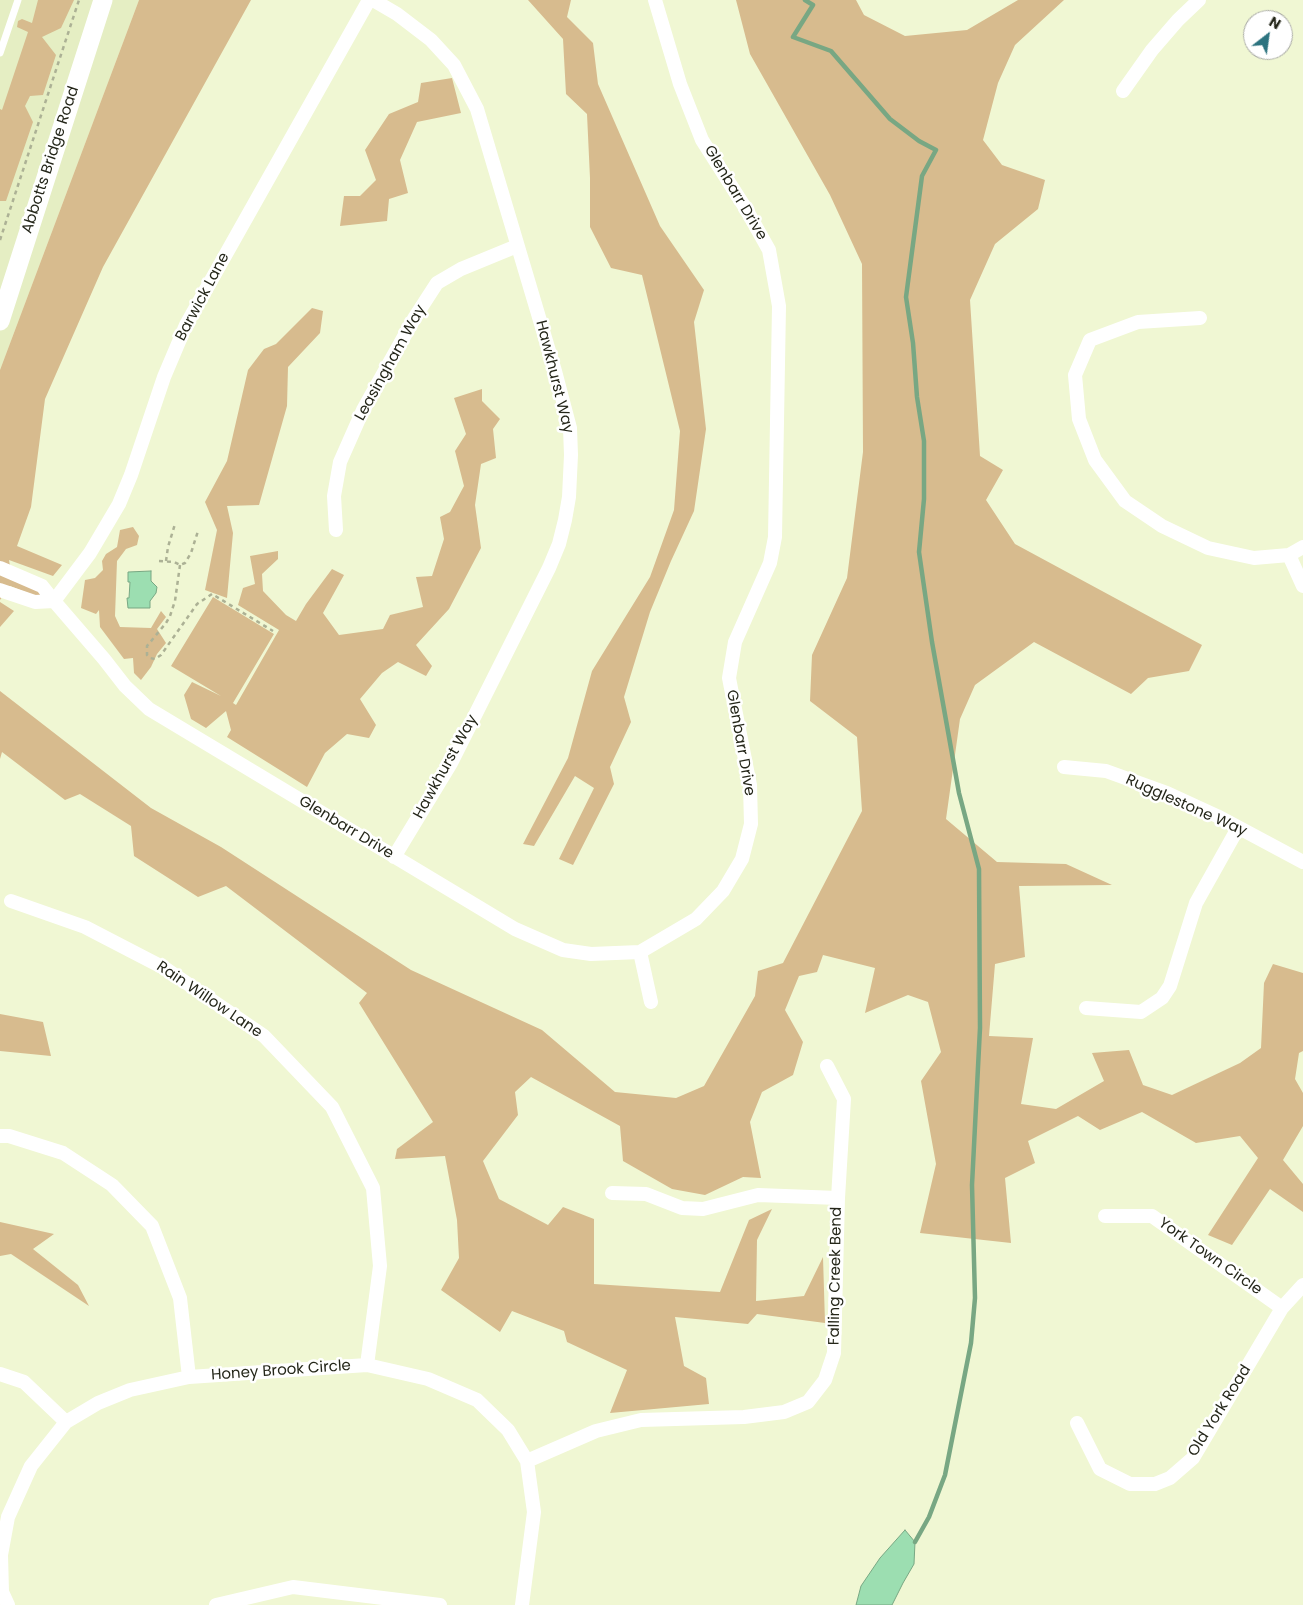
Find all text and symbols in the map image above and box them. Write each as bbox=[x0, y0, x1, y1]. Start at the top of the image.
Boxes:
north arrow bbox=[1243, 10, 1293, 60]
text: N bbox=[1265, 12, 1285, 34]
street label: Abbotts Bridge Road bbox=[19, 84, 83, 236]
street label: Glenbarr Drive bbox=[700, 142, 770, 244]
street label: Barwick Lane bbox=[172, 250, 234, 344]
street label: Leasingham Way bbox=[352, 302, 430, 424]
street label: Hawkhurst Way bbox=[531, 319, 577, 435]
street label: Glenbarr Drive bbox=[722, 689, 758, 797]
street label: Hawkhurst Way bbox=[410, 712, 482, 822]
street label: Rugglestone Way bbox=[1122, 771, 1250, 841]
street label: Glenbarr Drive bbox=[295, 793, 397, 863]
street label: Rain Willow Lane bbox=[153, 958, 265, 1042]
street label: Falling Creek Bend bbox=[826, 1207, 846, 1345]
street label: York Town Circle bbox=[1155, 1215, 1265, 1299]
street label: Honey Brook Circle bbox=[211, 1357, 351, 1385]
street label: Old York Road bbox=[1185, 1362, 1255, 1460]

